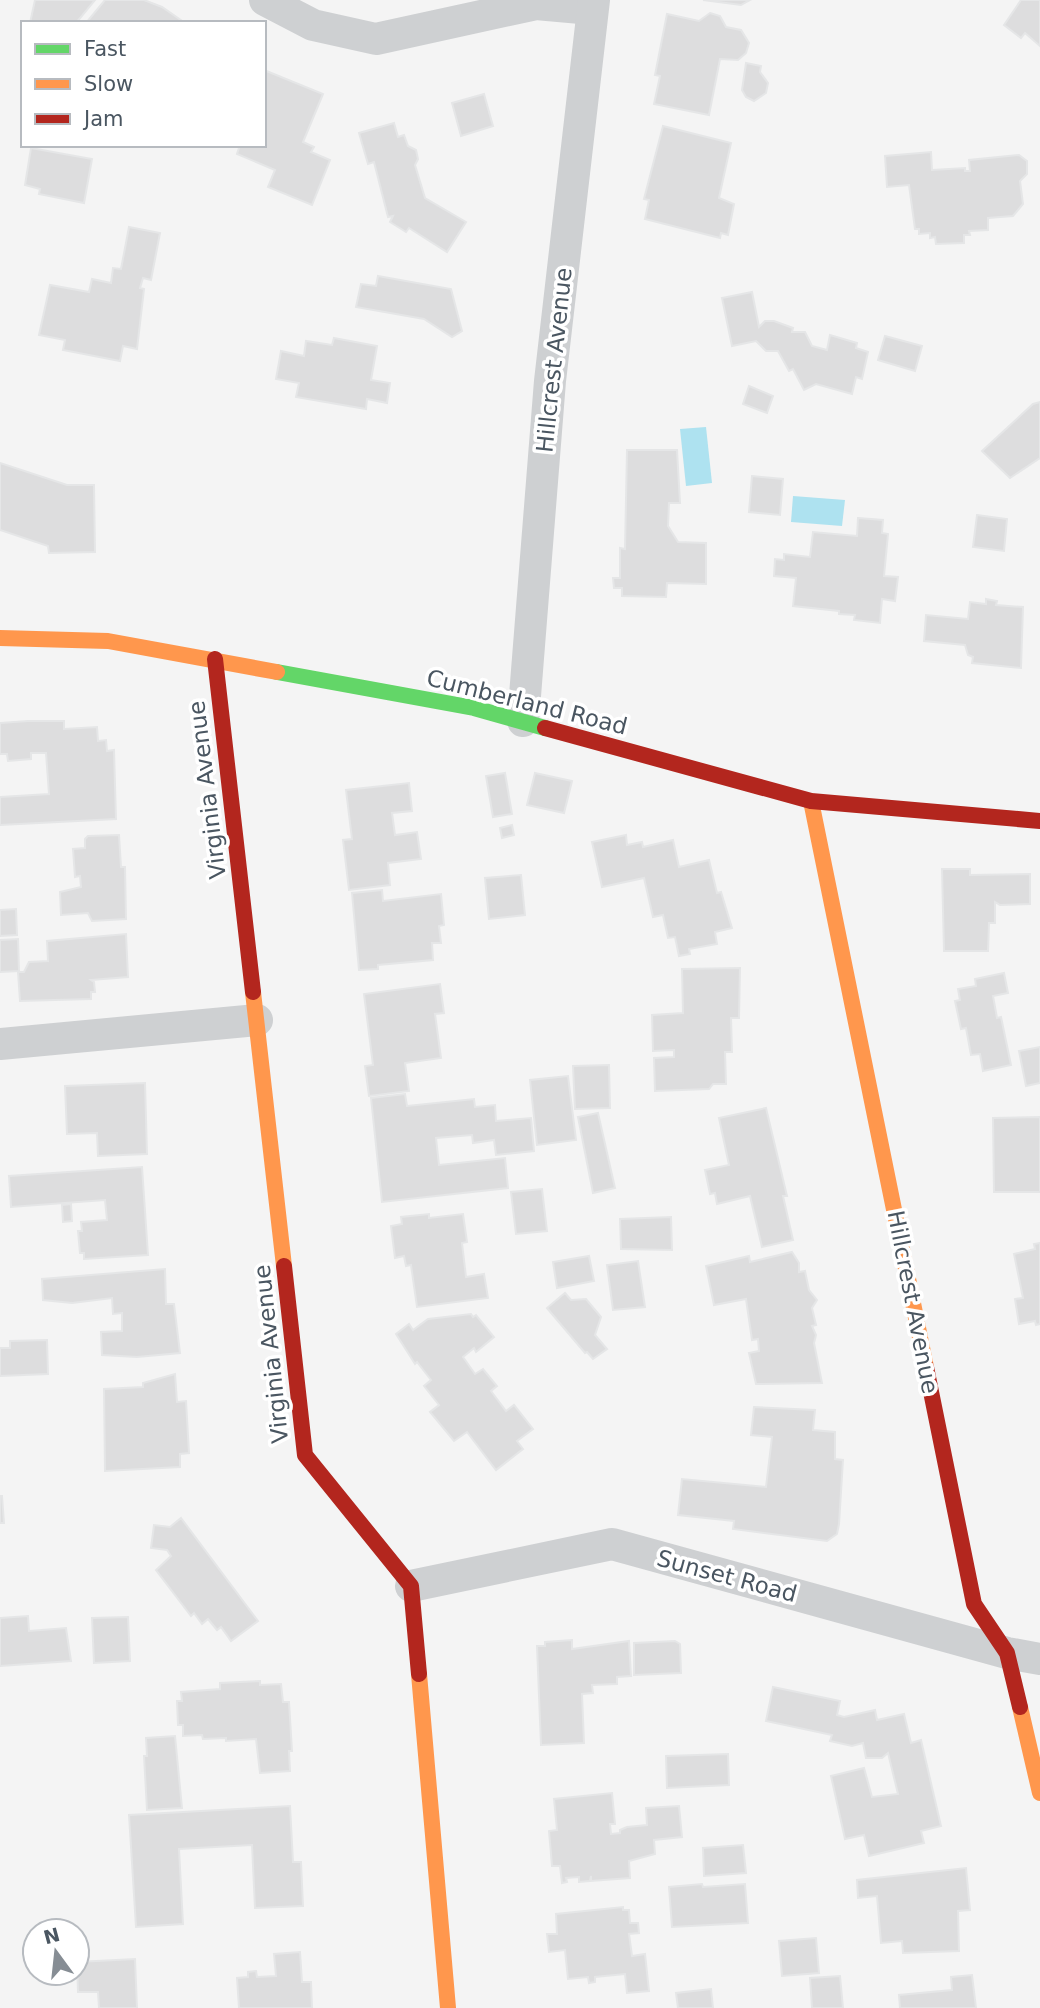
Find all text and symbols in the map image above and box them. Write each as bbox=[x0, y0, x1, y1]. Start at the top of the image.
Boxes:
legend bbox=[21, 21, 266, 147]
text: Fast bbox=[84, 37, 126, 61]
text: Slow bbox=[84, 72, 133, 96]
text: Jam bbox=[82, 107, 124, 131]
street label: Hillcrest Avenue bbox=[531, 266, 577, 454]
street label: Cumberland Road bbox=[424, 664, 630, 740]
street label: Virginia Avenue bbox=[183, 699, 231, 881]
street label: Hillcrest Avenue bbox=[882, 1208, 944, 1396]
street label: Virginia Avenue bbox=[249, 1263, 293, 1445]
street label: Sunset Road bbox=[654, 1545, 800, 1607]
north arrow bbox=[21, 1917, 91, 1987]
text: N bbox=[41, 1923, 62, 1948]

